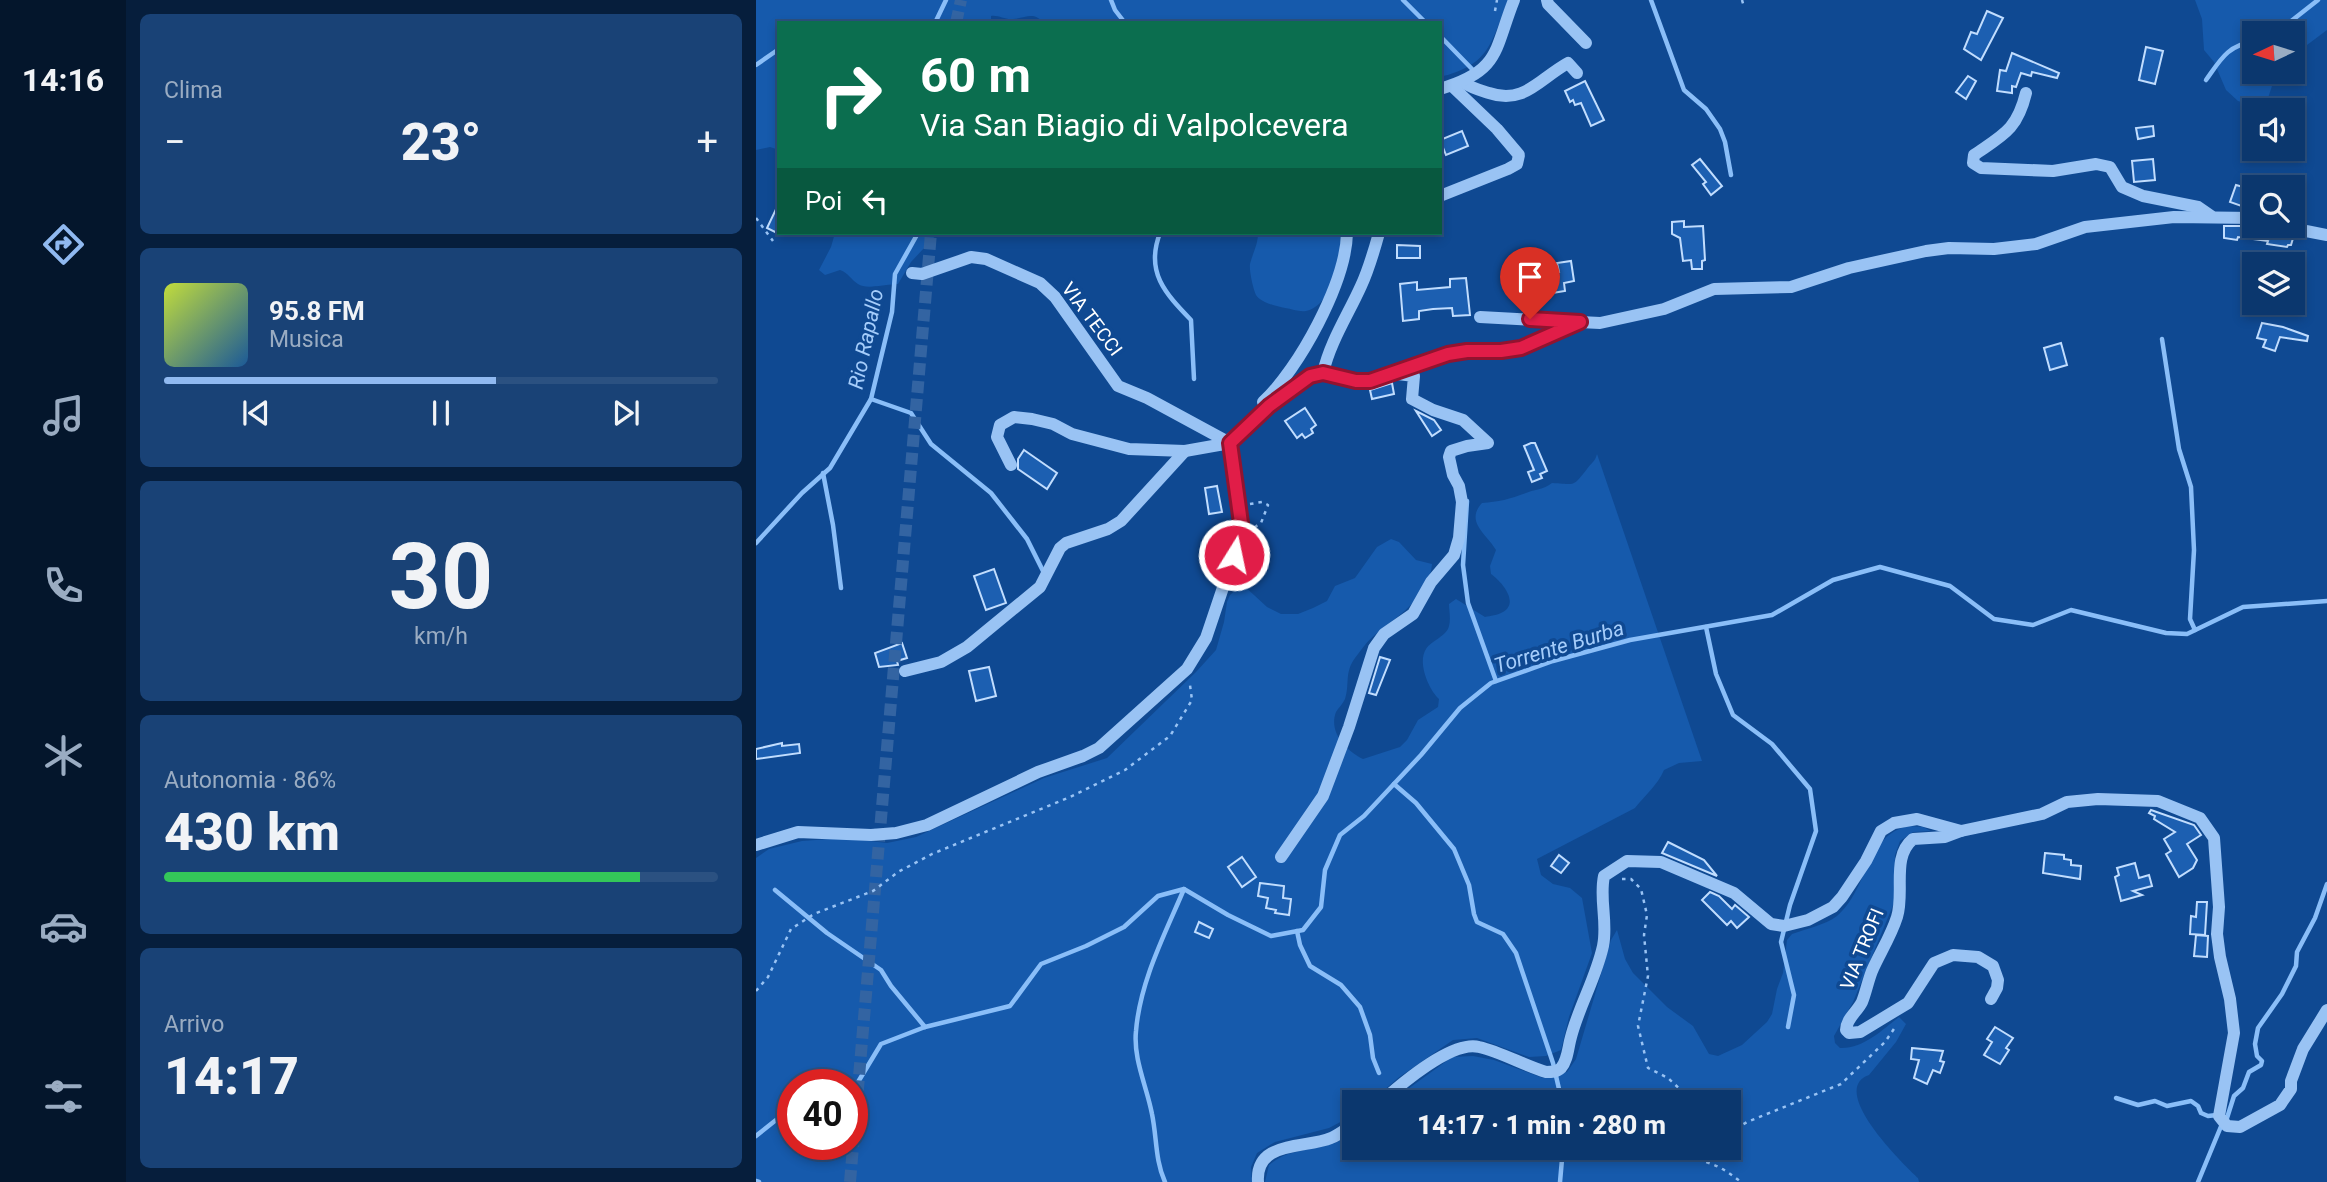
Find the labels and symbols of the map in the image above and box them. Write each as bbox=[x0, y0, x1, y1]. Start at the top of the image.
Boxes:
north arrow bbox=[2242, 21, 2305, 84]
pin bbox=[1500, 247, 1560, 319]
street label: VIA TECCI bbox=[1057, 278, 1127, 360]
water label: Rio Rapallo bbox=[844, 287, 888, 391]
position arrow bbox=[1197, 518, 1271, 592]
water label: Torrente Burba bbox=[1491, 616, 1627, 678]
street label: VIA TROFI bbox=[1835, 905, 1889, 993]
speed limit sign: 40 bbox=[777, 1069, 868, 1160]

